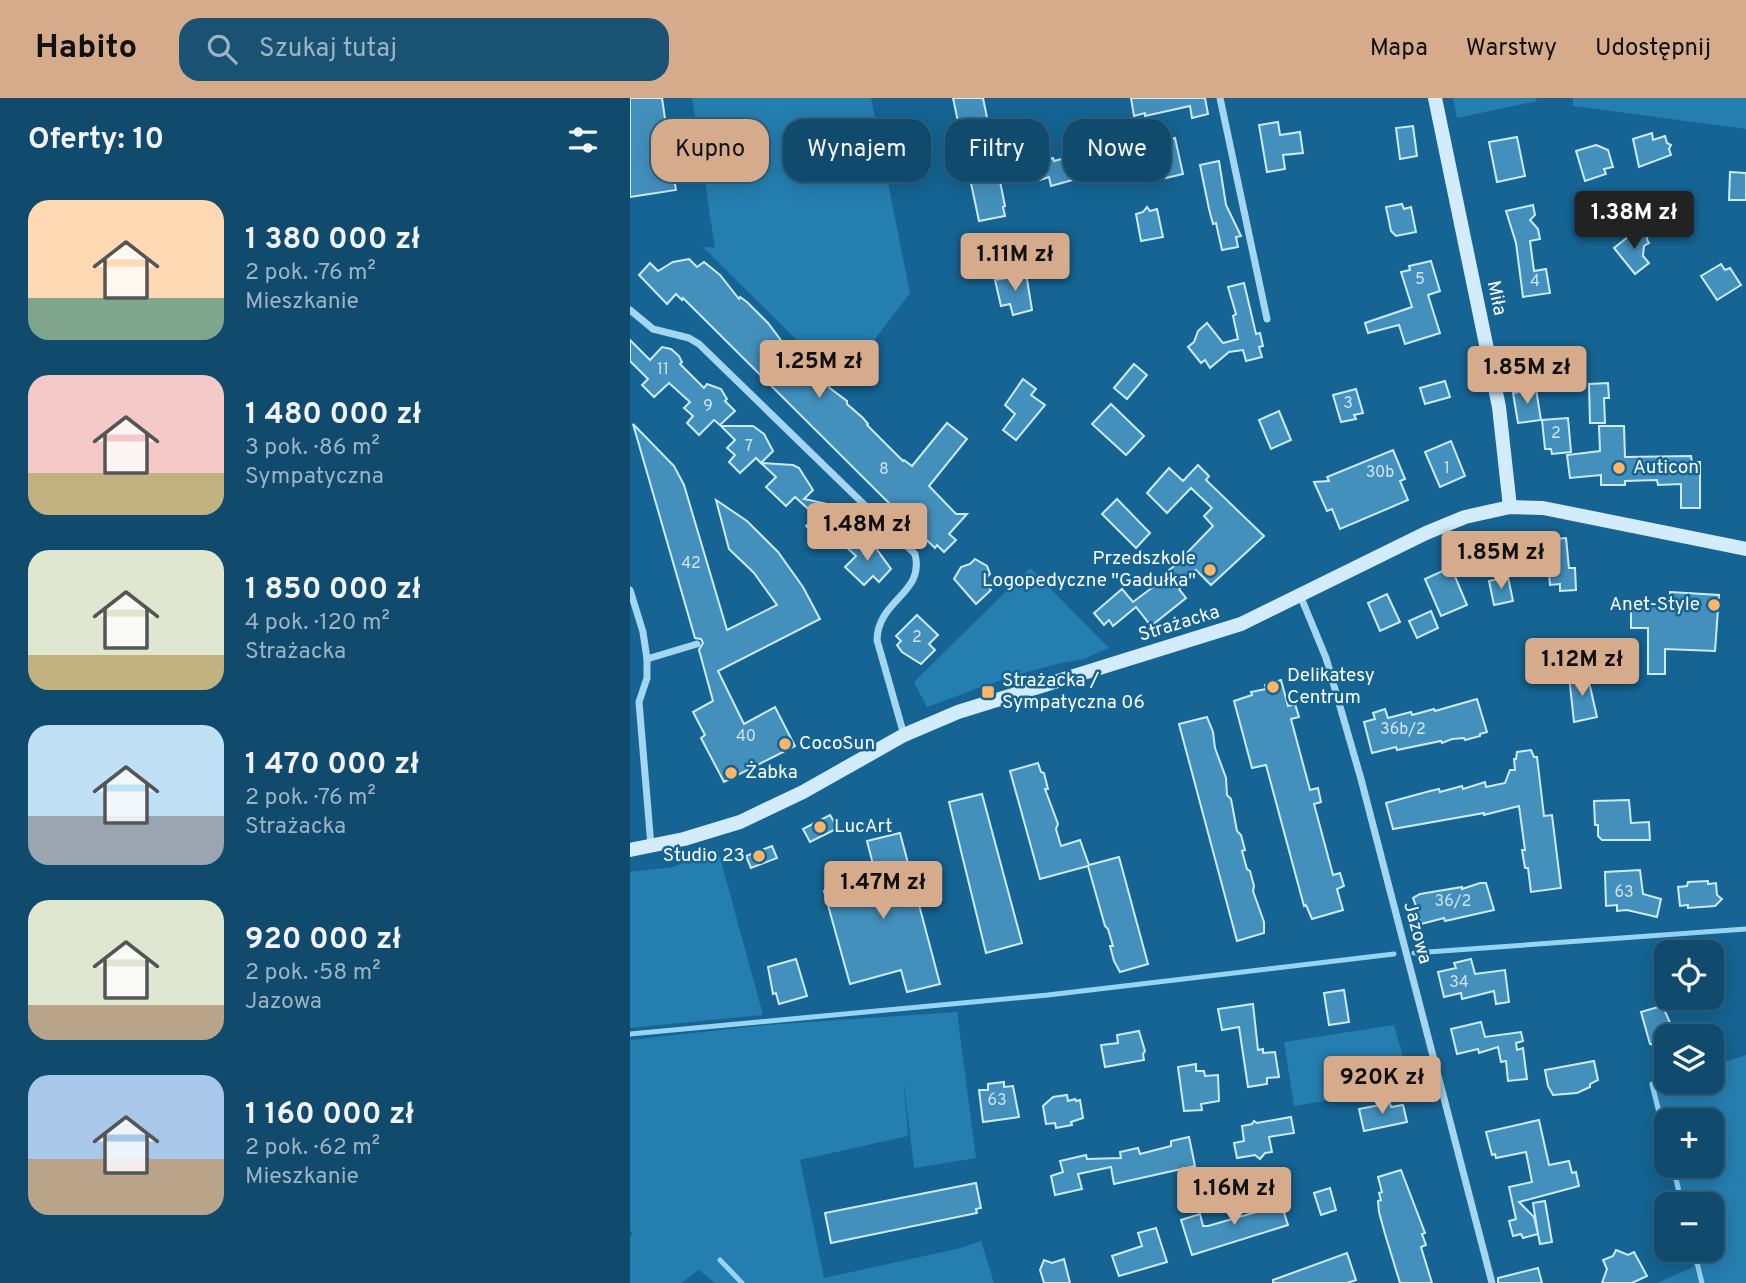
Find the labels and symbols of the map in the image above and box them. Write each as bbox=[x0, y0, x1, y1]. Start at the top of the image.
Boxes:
pin: 1.38M zł bbox=[1562, 192, 1706, 251]
pin: 1.11M zł bbox=[943, 234, 1087, 293]
house number: 5 bbox=[1415, 270, 1425, 290]
house number: 4 bbox=[1530, 272, 1540, 292]
street label: Miła bbox=[1481, 278, 1511, 318]
pin: 1.25M zł bbox=[747, 341, 891, 400]
pin: 1.85M zł bbox=[1455, 346, 1599, 406]
house number: 11 bbox=[657, 360, 669, 380]
house number: 3 bbox=[1343, 394, 1353, 414]
house number: 9 bbox=[703, 397, 713, 417]
house number: 2 bbox=[1551, 424, 1561, 444]
house number: 7 bbox=[745, 437, 753, 457]
place label: Auticon bbox=[1633, 456, 1699, 480]
house number: 1 bbox=[1444, 459, 1450, 479]
house number: 8 bbox=[879, 460, 889, 480]
marker: Auticon bbox=[1611, 460, 1627, 476]
house number: 30b bbox=[1366, 463, 1394, 483]
pin: 1.48M zł bbox=[795, 504, 939, 563]
pin: 1.85M zł bbox=[1429, 532, 1573, 591]
place label: Przedszkole Logopedyczne "Gadułka" bbox=[982, 547, 1196, 593]
house number: 42 bbox=[681, 554, 701, 574]
marker: Przedszkole Logopedyczne "Gadułka" bbox=[1202, 562, 1218, 578]
place label: Anet-Style bbox=[1609, 593, 1700, 617]
marker: Anet-Style bbox=[1706, 597, 1722, 613]
street label: Strażacka bbox=[1136, 600, 1222, 648]
house number: 2 bbox=[912, 628, 922, 648]
pin: 1.12M zł bbox=[1510, 638, 1654, 698]
place label: Delikatesy Centrum bbox=[1287, 664, 1375, 710]
place label: Strażacka / Sympatyczna 06 bbox=[1002, 669, 1145, 715]
marker: Delikatesy Centrum bbox=[1265, 679, 1281, 695]
marker: Strażacka / Sympatyczna 06 bbox=[980, 684, 996, 700]
house number: 36b/2 bbox=[1380, 720, 1426, 740]
house number: 40 bbox=[736, 727, 756, 747]
place label: CocoSun bbox=[799, 732, 875, 756]
marker: CocoSun bbox=[777, 736, 793, 752]
place label: Żabka bbox=[745, 760, 798, 785]
marker: Żabka bbox=[723, 765, 739, 781]
place label: LucArt bbox=[834, 815, 892, 839]
marker: LucArt bbox=[812, 819, 828, 835]
place label: Studio 23 bbox=[663, 844, 745, 868]
marker: Studio 23 bbox=[751, 848, 767, 864]
pin: 1.47M zł bbox=[811, 862, 955, 921]
house number: 63 bbox=[1614, 883, 1634, 903]
house number: 36/2 bbox=[1435, 892, 1471, 912]
street label: Jazowa bbox=[1397, 899, 1437, 967]
house number: 34 bbox=[1449, 973, 1469, 993]
pin: 920K zł bbox=[1317, 1056, 1447, 1116]
house number: 63 bbox=[987, 1091, 1007, 1111]
pin: 1.16M zł bbox=[1162, 1168, 1306, 1227]

